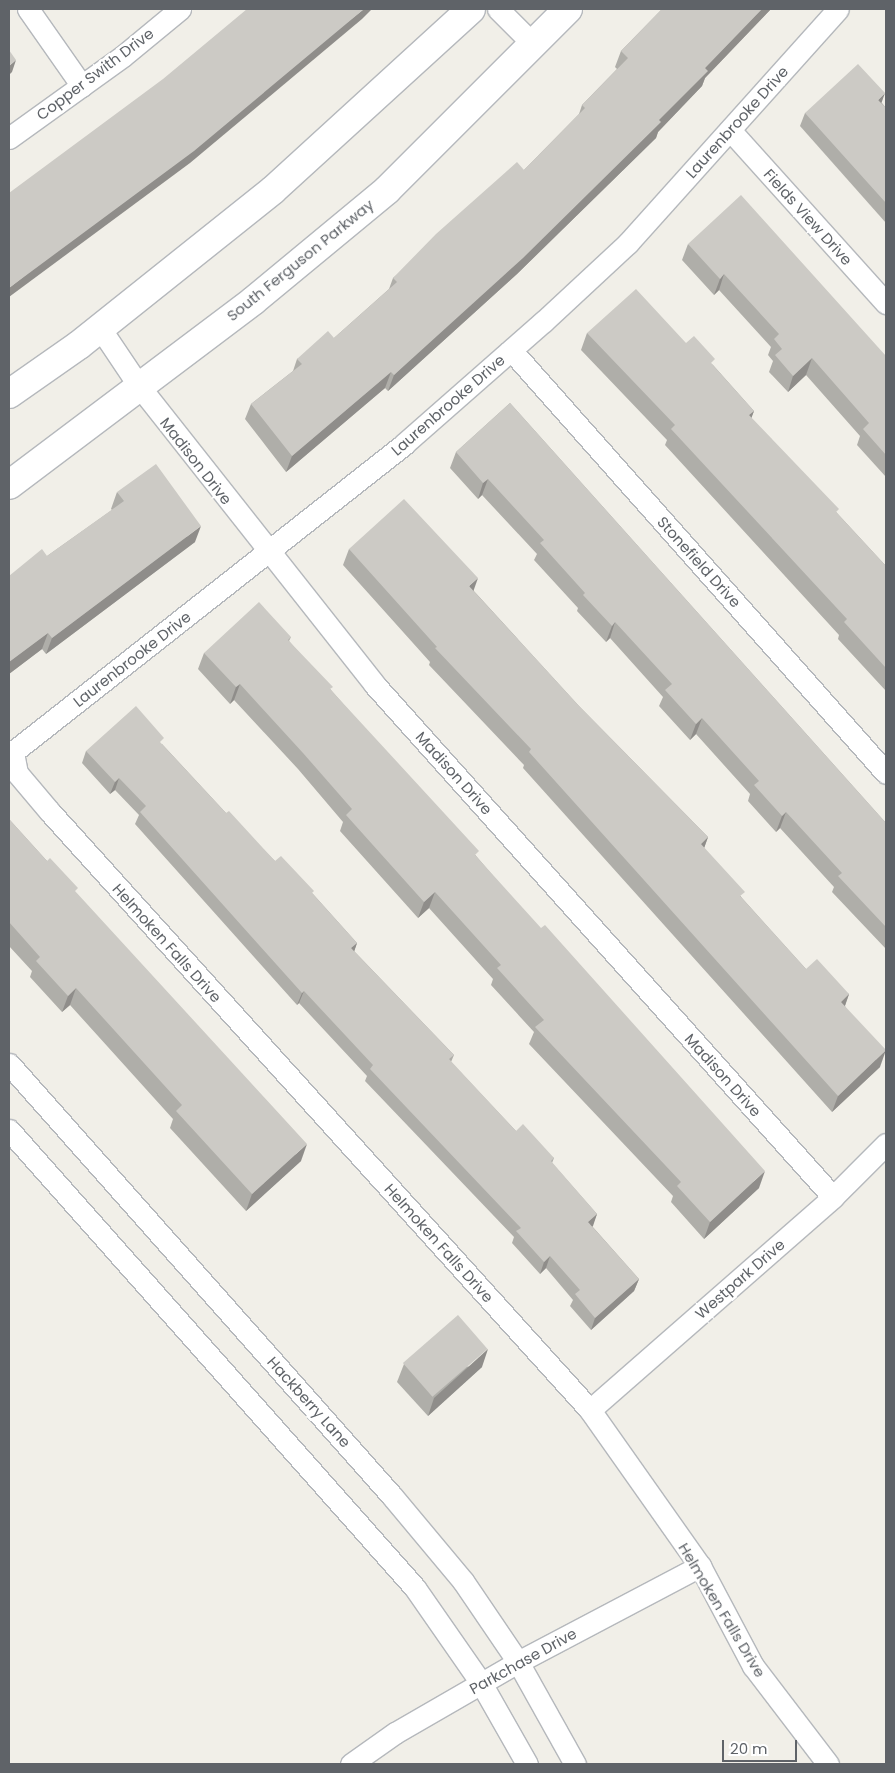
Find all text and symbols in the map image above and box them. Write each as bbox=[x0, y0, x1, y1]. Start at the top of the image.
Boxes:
street label: Copper Swith Drive bbox=[33, 24, 157, 124]
street label: Laurenbrooke Drive bbox=[682, 62, 792, 182]
street label: Fields View Drive bbox=[760, 165, 856, 269]
street label: South Ferguson Parkway bbox=[223, 195, 377, 325]
street label: Laurenbrooke Drive bbox=[388, 351, 508, 459]
street label: Madison Drive bbox=[156, 414, 236, 508]
street label: Stonefield Drive bbox=[653, 513, 745, 611]
street label: Laurenbrooke Drive bbox=[70, 607, 194, 711]
street label: Madison Drive bbox=[412, 728, 496, 818]
street label: Helmoken Falls Drive bbox=[109, 880, 225, 1006]
street label: Madison Drive bbox=[681, 1030, 765, 1120]
street label: Helmoken Falls Drive bbox=[381, 1180, 497, 1306]
street label: Westpark Drive bbox=[692, 1235, 788, 1323]
street label: Hackberry Lane bbox=[264, 1353, 354, 1451]
street label: Helmoken Falls Drive bbox=[675, 1540, 769, 1680]
street label: Parkchase Drive bbox=[466, 1624, 580, 1698]
scale bar bbox=[725, 1730, 800, 1762]
text: 20 m bbox=[730, 1738, 768, 1759]

